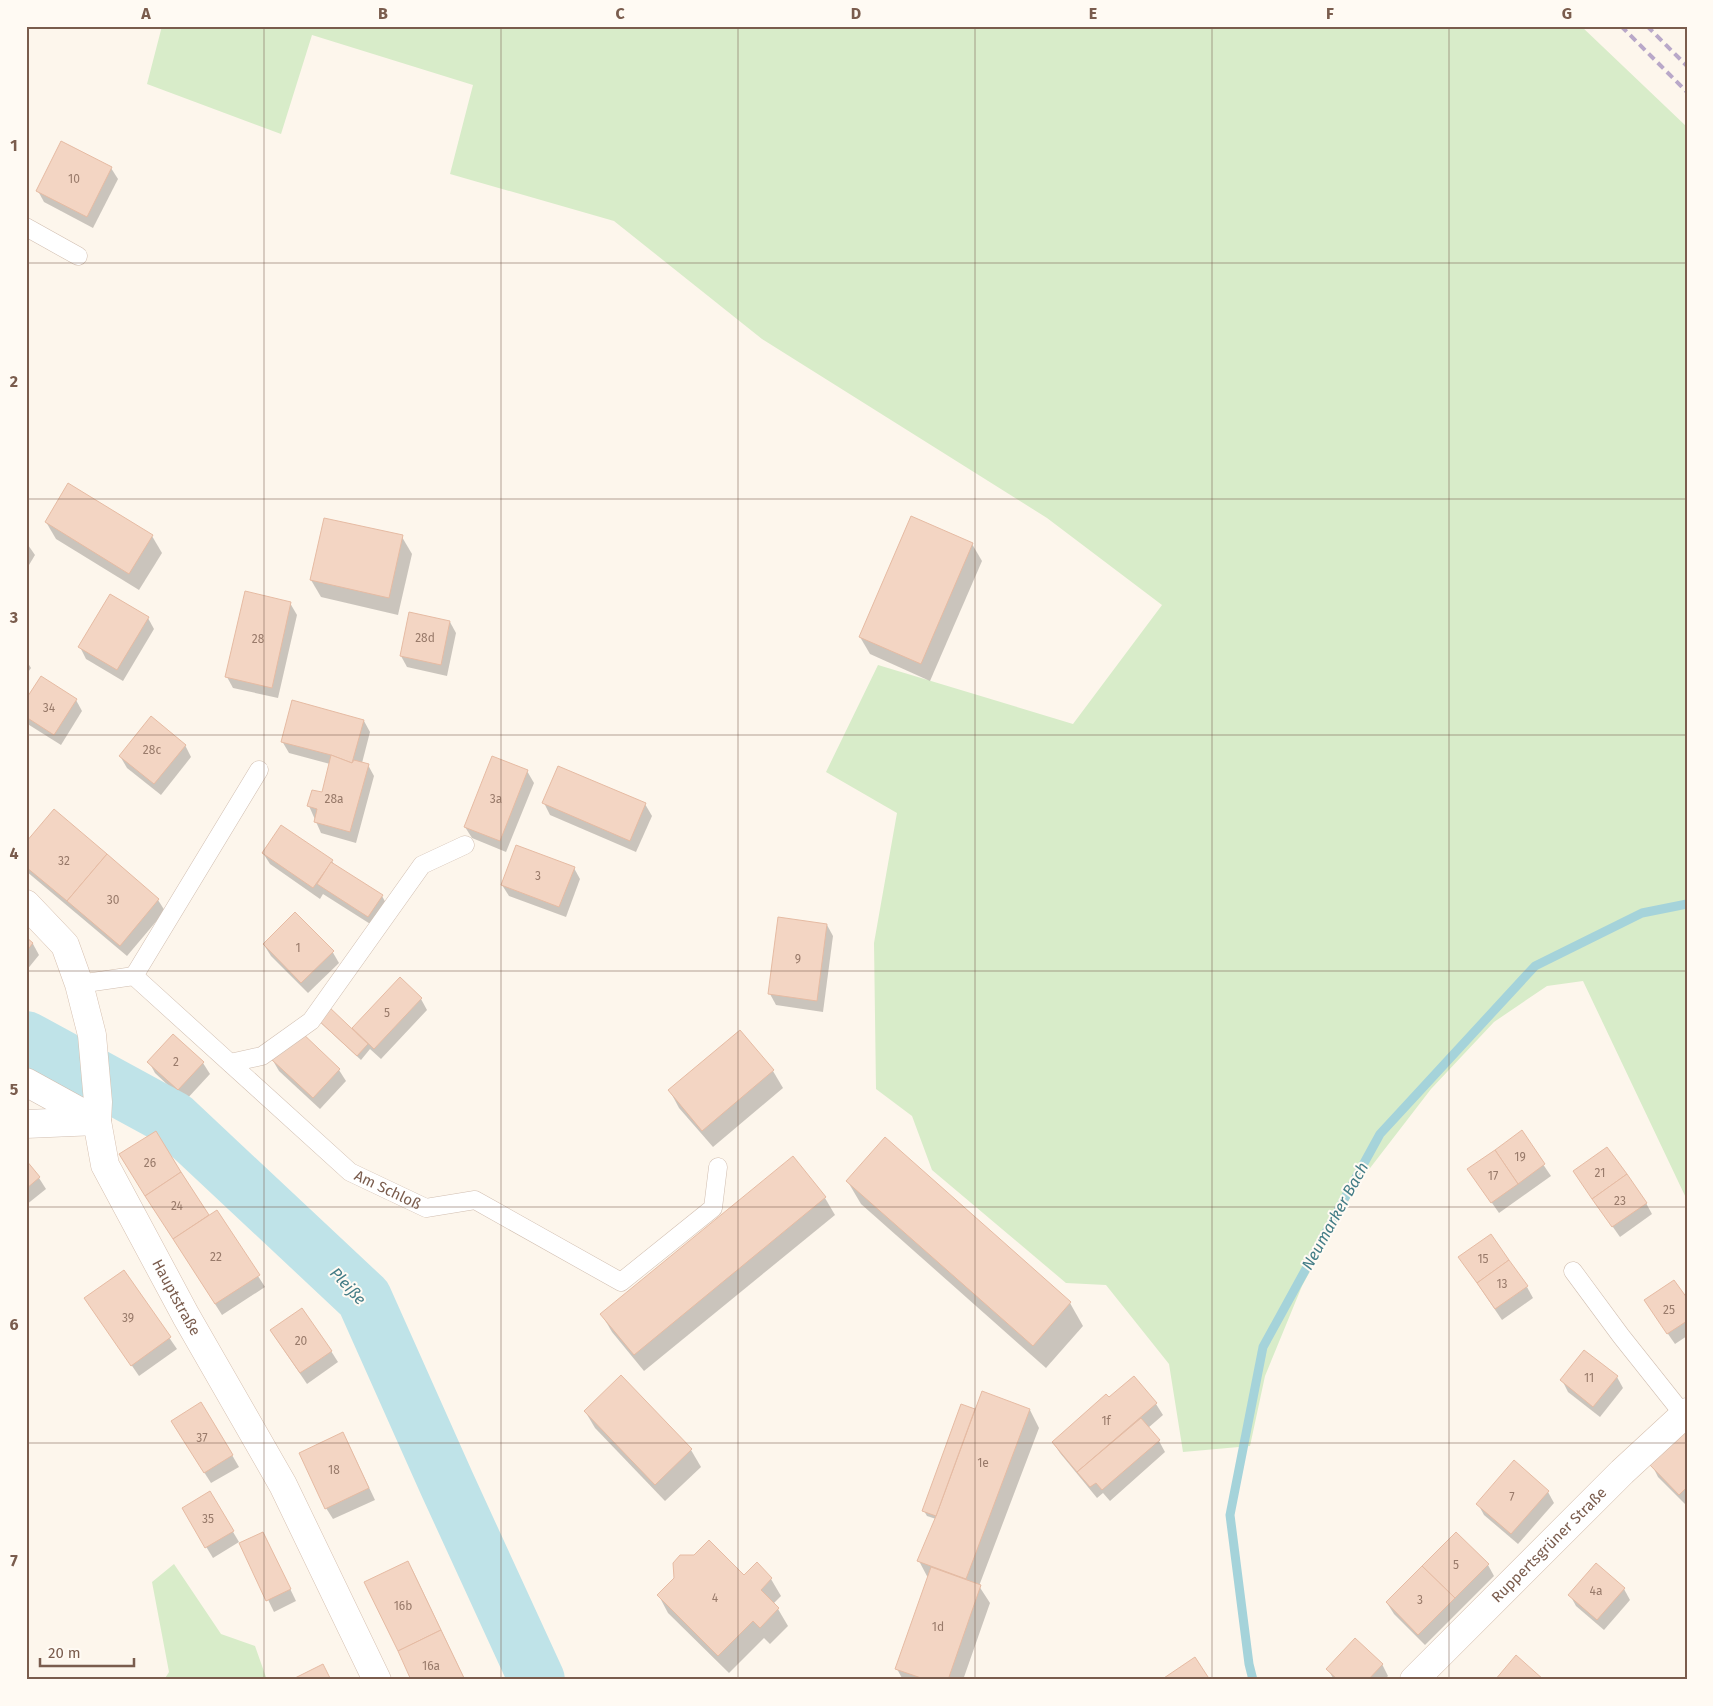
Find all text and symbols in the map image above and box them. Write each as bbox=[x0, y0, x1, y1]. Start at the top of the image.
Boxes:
text: A bbox=[140, 4, 151, 23]
text: B bbox=[378, 4, 388, 23]
text: C bbox=[615, 4, 625, 23]
text: D bbox=[851, 4, 861, 23]
text: E bbox=[1089, 4, 1097, 23]
text: F bbox=[1326, 4, 1334, 23]
text: G bbox=[1562, 4, 1572, 23]
text: 1 bbox=[10, 136, 18, 155]
house number: 10 bbox=[68, 172, 80, 186]
text: 2 bbox=[10, 372, 18, 391]
text: 3 bbox=[9, 608, 18, 627]
house number: 28d bbox=[415, 631, 435, 645]
house number: 28 bbox=[252, 632, 265, 646]
house number: 34 bbox=[43, 701, 56, 715]
house number: 28c bbox=[143, 743, 161, 757]
house number: 28a bbox=[324, 792, 344, 806]
house number: 3a bbox=[490, 792, 502, 806]
text: 4 bbox=[9, 844, 19, 863]
house number: 32 bbox=[58, 854, 70, 868]
house number: 3 bbox=[535, 869, 541, 883]
house number: 30 bbox=[107, 893, 120, 907]
house number: 1 bbox=[295, 941, 301, 955]
house number: 9 bbox=[795, 952, 801, 966]
house number: 5 bbox=[384, 1006, 390, 1020]
house number: 2 bbox=[173, 1055, 179, 1069]
text: 5 bbox=[10, 1080, 19, 1099]
house number: 19 bbox=[1514, 1150, 1526, 1164]
house number: 26 bbox=[144, 1156, 156, 1170]
water label: Neumarker Bach bbox=[1298, 1159, 1372, 1273]
street label: Am Schloß bbox=[352, 1166, 424, 1213]
house number: 21 bbox=[1595, 1166, 1605, 1180]
house number: 17 bbox=[1488, 1169, 1498, 1183]
house number: 23 bbox=[1614, 1194, 1626, 1208]
house number: 24 bbox=[171, 1199, 184, 1213]
house number: 22 bbox=[210, 1250, 222, 1264]
house number: 15 bbox=[1477, 1252, 1489, 1266]
street label: Hauptstraße bbox=[148, 1256, 204, 1339]
water label: Pleiße bbox=[326, 1263, 370, 1309]
house number: 13 bbox=[1496, 1277, 1508, 1291]
house number: 25 bbox=[1663, 1303, 1675, 1317]
house number: 39 bbox=[122, 1311, 134, 1325]
text: 6 bbox=[9, 1315, 19, 1334]
house number: 20 bbox=[295, 1334, 308, 1348]
house number: 11 bbox=[1584, 1371, 1594, 1385]
house number: 1f bbox=[1101, 1414, 1112, 1428]
house number: 37 bbox=[196, 1431, 208, 1445]
house number: 1e bbox=[977, 1456, 989, 1470]
house number: 18 bbox=[328, 1463, 340, 1477]
street label: Ruppertsgrüner Straße bbox=[1488, 1484, 1610, 1606]
house number: 7 bbox=[1509, 1490, 1515, 1504]
house number: 35 bbox=[202, 1512, 214, 1526]
text: 7 bbox=[10, 1551, 18, 1570]
house number: 5 bbox=[1453, 1558, 1459, 1572]
house number: 4a bbox=[1590, 1584, 1602, 1598]
house number: 4 bbox=[712, 1591, 719, 1605]
house number: 3 bbox=[1417, 1593, 1423, 1607]
house number: 16b bbox=[394, 1599, 412, 1613]
house number: 1d bbox=[932, 1620, 944, 1634]
scale bar bbox=[40, 1636, 134, 1668]
text: 20 m bbox=[48, 1644, 81, 1662]
house number: 16a bbox=[422, 1659, 440, 1673]

